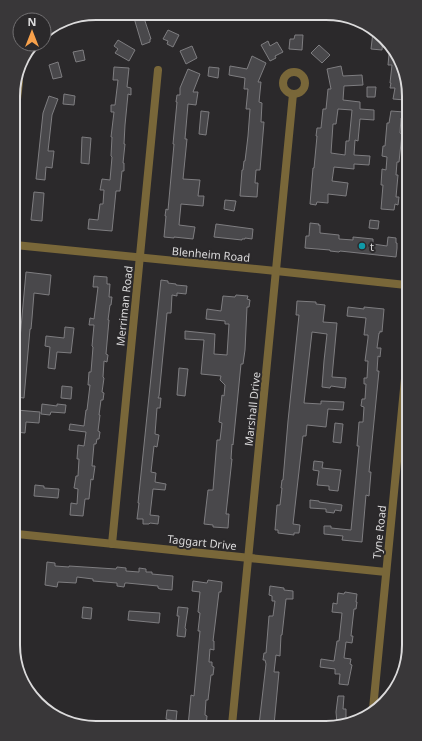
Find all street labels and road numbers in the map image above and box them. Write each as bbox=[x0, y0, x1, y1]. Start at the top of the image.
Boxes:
street label: Blenheim Road bbox=[171, 243, 251, 265]
street label: Merriman Road bbox=[112, 265, 136, 347]
street label: Marshall Drive bbox=[241, 371, 263, 447]
street label: Tyne Road bbox=[369, 504, 389, 560]
street label: Taggart Drive bbox=[167, 531, 237, 553]

